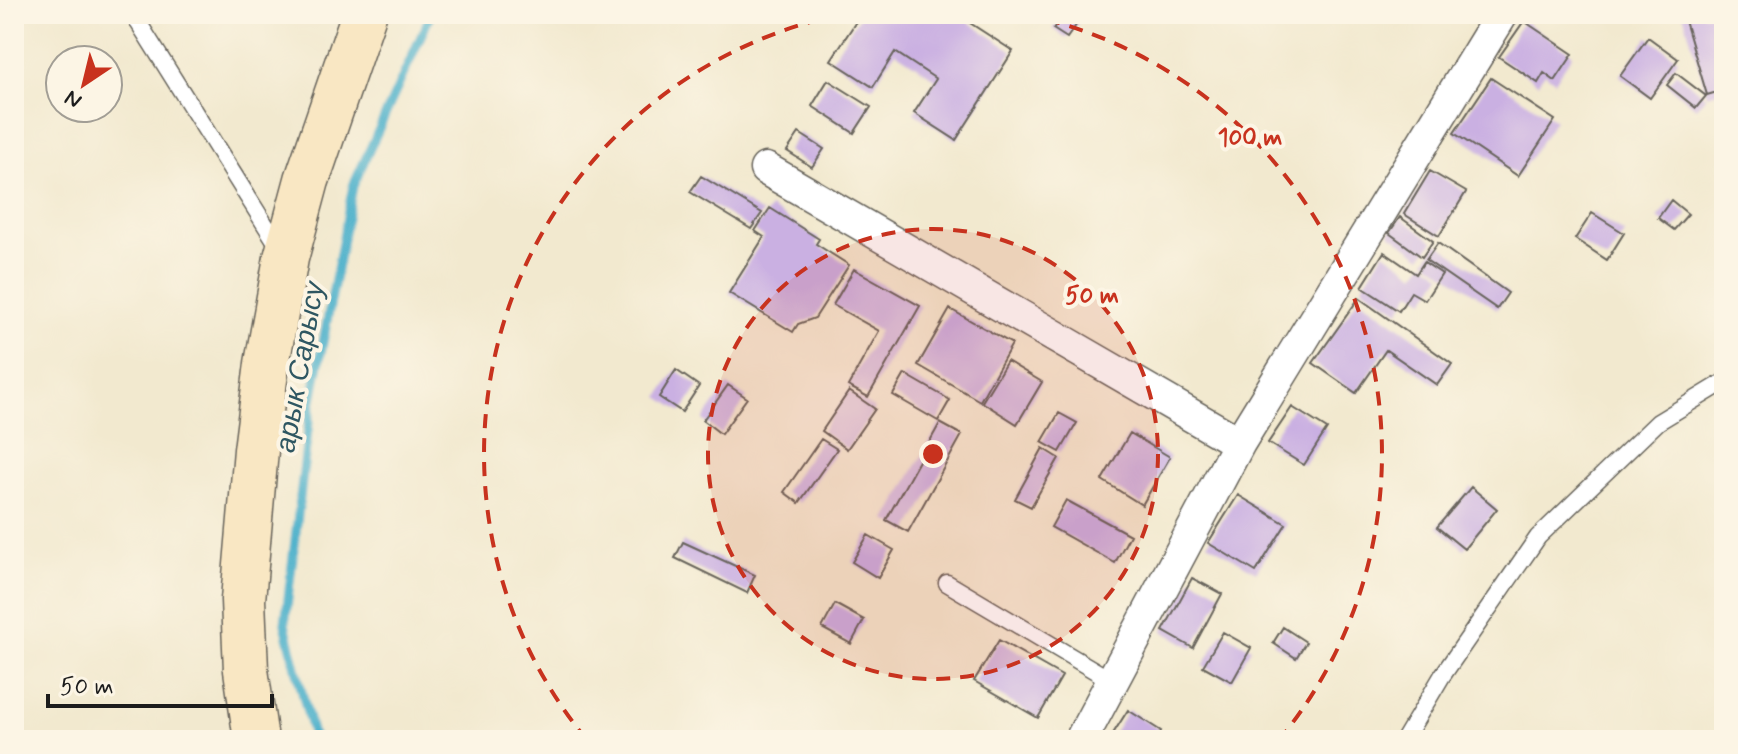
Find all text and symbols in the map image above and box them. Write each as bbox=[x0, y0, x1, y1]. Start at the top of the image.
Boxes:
north arrow bbox=[44, 44, 124, 124]
text: N bbox=[60, 83, 88, 114]
text: 100 m bbox=[1218, 123, 1282, 154]
water label: арык Сарысу bbox=[268, 277, 335, 456]
text: 50 m bbox=[1065, 281, 1119, 312]
centre of rings bbox=[919, 440, 947, 468]
scale bar bbox=[48, 658, 272, 708]
text: 50 m bbox=[60, 672, 114, 703]

